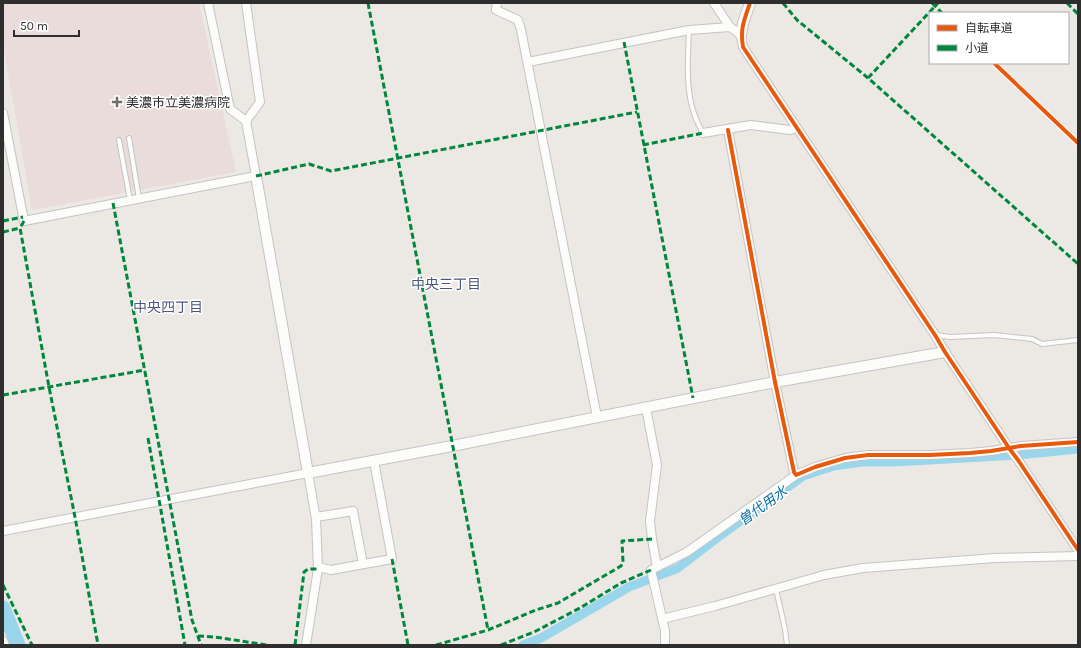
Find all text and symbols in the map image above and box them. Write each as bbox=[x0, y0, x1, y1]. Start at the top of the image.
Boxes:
scale bar bbox=[14, 12, 79, 38]
legend bbox=[929, 12, 1069, 64]
text: 50 m bbox=[20, 19, 48, 33]
text: 自転車道 bbox=[965, 21, 1013, 35]
text: 小道 bbox=[965, 41, 989, 55]
place label: 美濃市立美濃病院 bbox=[126, 95, 230, 110]
marker: 美濃市立美濃病院 bbox=[111, 96, 123, 108]
district label: 中央三丁目 bbox=[411, 276, 481, 293]
district label: 中央四丁目 bbox=[133, 299, 203, 316]
water label: 曽代用水 bbox=[735, 481, 792, 529]

